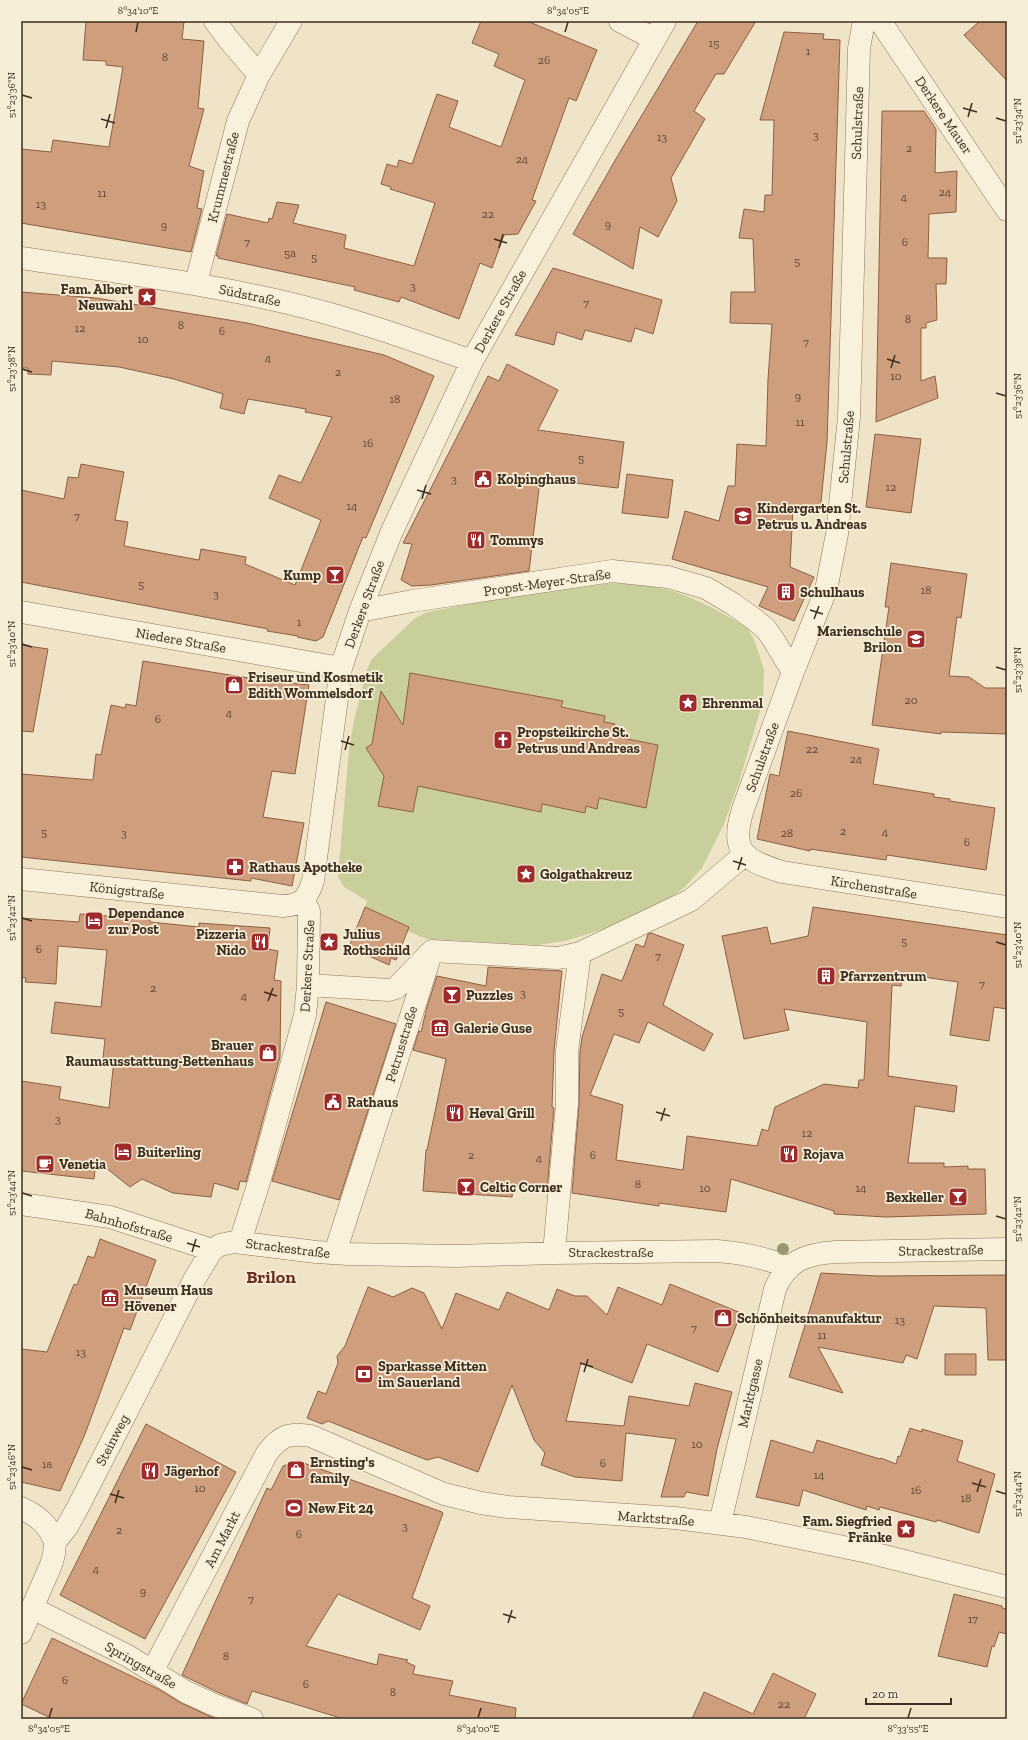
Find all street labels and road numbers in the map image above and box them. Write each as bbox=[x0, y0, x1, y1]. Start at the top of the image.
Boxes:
street label: Derkere Mauer bbox=[911, 73, 976, 158]
street label: Schulstraße bbox=[848, 86, 867, 160]
street label: Krummestraße bbox=[204, 129, 243, 224]
street label: Derkere Straße bbox=[471, 266, 530, 356]
street label: Südstraße bbox=[217, 281, 283, 310]
street label: Schulstraße bbox=[835, 410, 858, 484]
street label: Derkere Straße bbox=[341, 557, 388, 651]
street label: Propst-Meyer-Straße bbox=[482, 565, 612, 600]
street label: Niedere Straße bbox=[134, 624, 228, 657]
street label: Schulstraße bbox=[742, 720, 783, 794]
street label: Kirchenstraße bbox=[829, 872, 919, 903]
street label: Königstraße bbox=[89, 878, 166, 903]
street label: Derkere Straße bbox=[297, 919, 318, 1013]
street label: Petrusstraße bbox=[382, 1003, 421, 1084]
street label: Bahnhofstraße bbox=[83, 1205, 175, 1246]
street label: Strackestraße bbox=[245, 1235, 332, 1262]
street label: Strackestraße bbox=[898, 1241, 984, 1260]
street label: Strackestraße bbox=[568, 1244, 654, 1261]
street label: Marktgasse bbox=[734, 1356, 767, 1429]
street label: Steinweg bbox=[92, 1411, 133, 1469]
street label: Am Markt bbox=[201, 1507, 244, 1571]
street label: Marktstraße bbox=[617, 1507, 695, 1530]
street label: Springstraße bbox=[102, 1638, 180, 1693]

